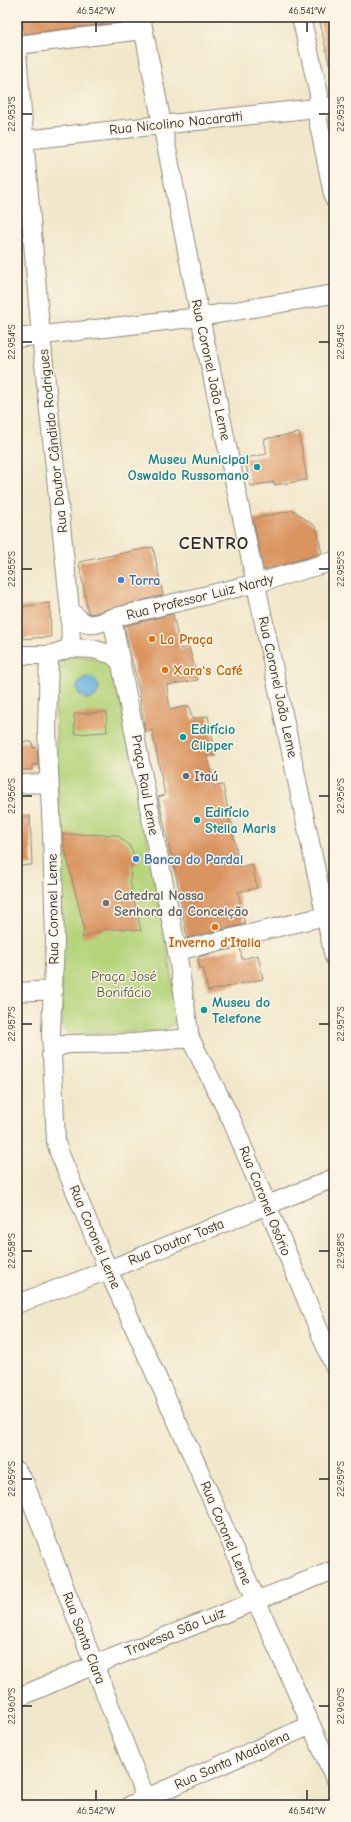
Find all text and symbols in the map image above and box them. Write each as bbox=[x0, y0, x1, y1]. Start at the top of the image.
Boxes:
text: 46.542°W bbox=[77, 5, 116, 17]
text: 46.541°W bbox=[288, 5, 326, 17]
text: 22.953°S bbox=[6, 96, 18, 132]
text: 22.953°S bbox=[335, 96, 347, 132]
street label: Rua Nicolino Nacaratti bbox=[108, 108, 244, 138]
street label: Rua Coronel João Leme bbox=[188, 298, 234, 442]
text: 22.954°S bbox=[6, 324, 18, 360]
text: 22.954°S bbox=[335, 324, 347, 360]
street label: Rua Doutor Cândido Rodrigues bbox=[35, 348, 71, 534]
place label: Museu Municipal Oswaldo Russomano bbox=[128, 451, 249, 484]
marker: Museu Municipal Oswaldo Russomano bbox=[252, 462, 262, 472]
district label: CENTRO bbox=[179, 533, 249, 554]
text: 22.955°S bbox=[6, 550, 18, 587]
text: 22.955°S bbox=[335, 550, 347, 587]
street label: Rua Professor Luiz Nardy bbox=[125, 570, 276, 624]
place label: Torra bbox=[129, 572, 160, 589]
marker: Torra bbox=[116, 575, 126, 585]
street label: Rua Coronel João Leme bbox=[255, 615, 301, 759]
place label: La Praça bbox=[160, 631, 213, 648]
marker: La Praça bbox=[147, 634, 157, 644]
place label: Xara's Café bbox=[173, 662, 243, 679]
marker: Xara's Café bbox=[160, 665, 170, 675]
place label: Edifício Clipper bbox=[191, 721, 235, 754]
marker: Edifício Clipper bbox=[178, 732, 188, 742]
street label: Praça Raul Leme bbox=[128, 733, 162, 837]
place label: Itaú bbox=[194, 768, 218, 785]
marker: Itaú bbox=[181, 771, 191, 781]
text: 22.956°S bbox=[6, 777, 18, 814]
text: 22.956°S bbox=[335, 777, 347, 814]
place label: Edifício Stella Maris bbox=[205, 804, 276, 837]
marker: Edifício Stella Maris bbox=[192, 815, 202, 825]
place label: Banca do Pardal bbox=[144, 851, 243, 868]
street label: Rua Coronel Leme bbox=[44, 853, 62, 965]
marker: Banca do Pardal bbox=[131, 854, 141, 864]
place label: Catedral Nossa Senhora da Conceição bbox=[114, 887, 249, 920]
marker: Catedral Nossa Senhora da Conceição bbox=[101, 898, 111, 908]
marker: Inverno d'Italia bbox=[210, 922, 220, 932]
place label: Inverno d'Italia bbox=[169, 934, 261, 951]
park label: Praça José Bonifácio bbox=[91, 968, 157, 1001]
place label: Museu do Telefone bbox=[212, 994, 270, 1027]
marker: Museu do Telefone bbox=[199, 1005, 209, 1015]
text: 22.957°S bbox=[6, 1006, 18, 1042]
text: 22.957°S bbox=[335, 1006, 347, 1042]
street label: Rua Coronel Osório bbox=[235, 1144, 295, 1258]
street label: Rua Coronel Leme bbox=[65, 1183, 125, 1291]
street label: Rua Doutor Tosta bbox=[126, 1215, 226, 1269]
text: 22.958°S bbox=[6, 1233, 18, 1269]
text: 22.958°S bbox=[335, 1233, 347, 1269]
text: 22.959°S bbox=[6, 1461, 18, 1497]
text: 22.959°S bbox=[335, 1461, 347, 1497]
street label: Rua Coronel Leme bbox=[196, 1479, 256, 1587]
street label: Rua Santa Clara bbox=[59, 1590, 109, 1686]
street label: Travessa São Luiz bbox=[123, 1604, 227, 1660]
text: 22.960°S bbox=[6, 1687, 18, 1724]
text: 22.960°S bbox=[335, 1687, 347, 1724]
street label: Rua Santa Madalena bbox=[172, 1727, 292, 1793]
text: 46.542°W bbox=[77, 1805, 116, 1817]
text: 46.541°W bbox=[288, 1805, 326, 1817]

